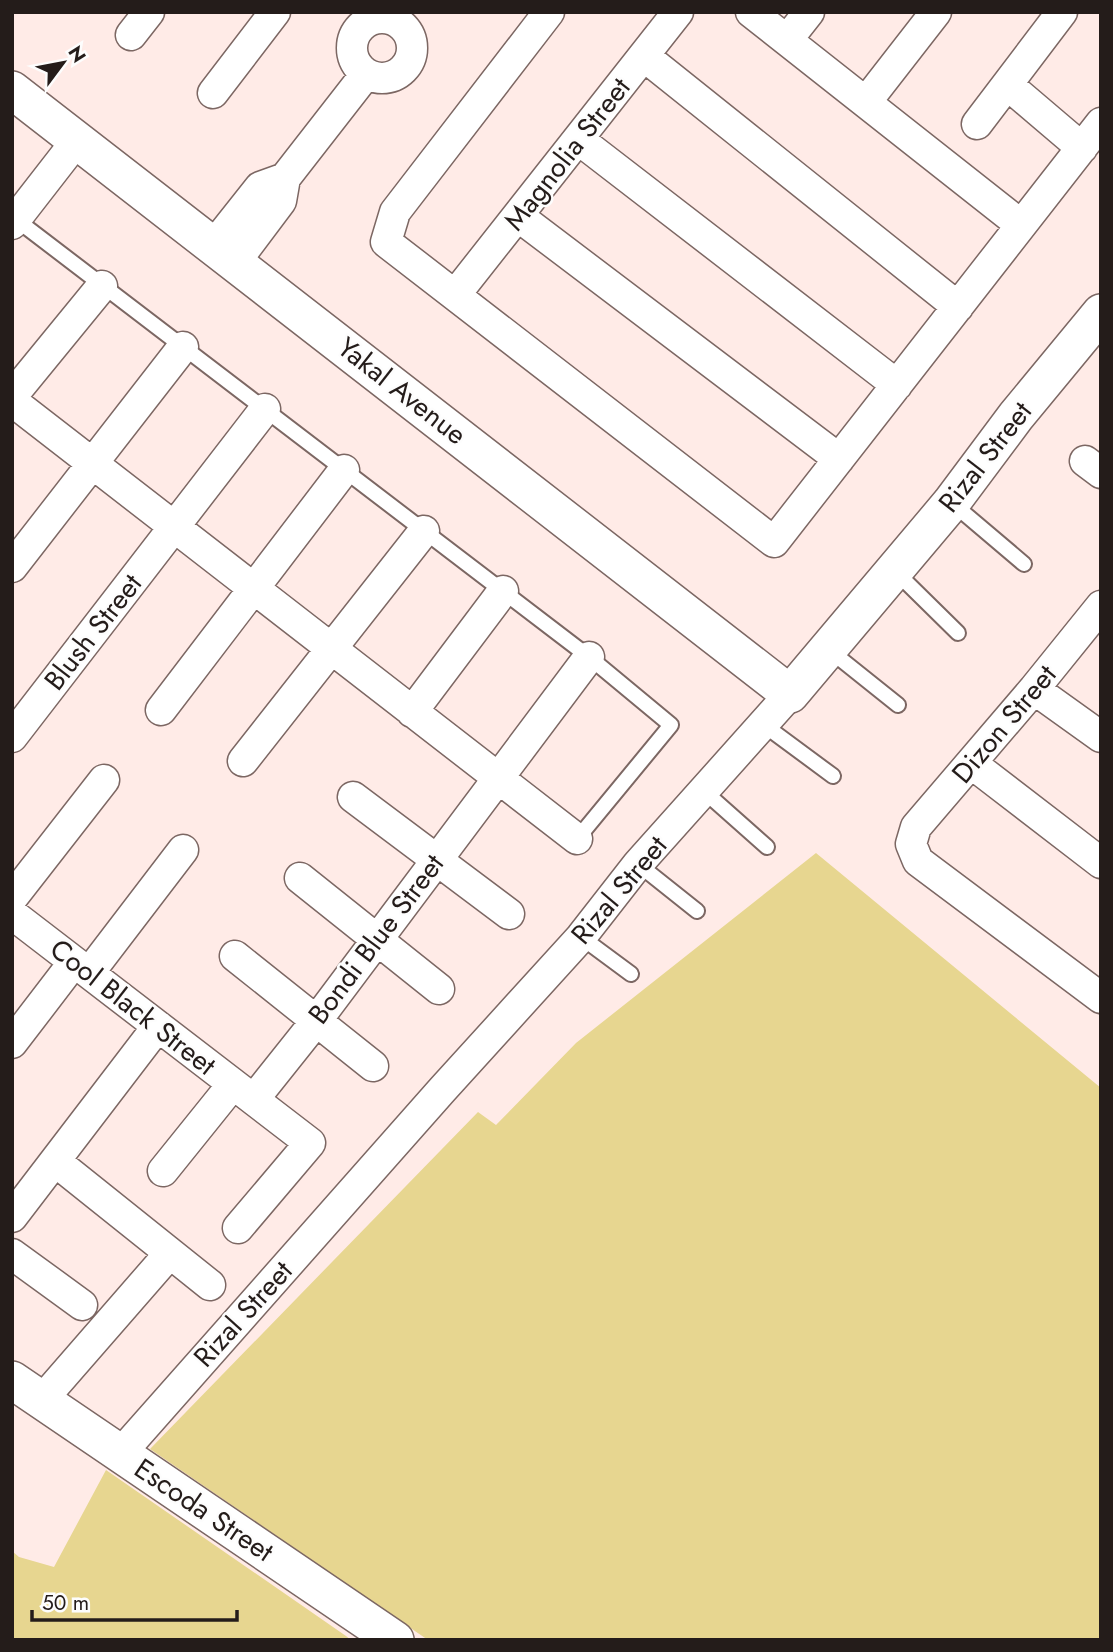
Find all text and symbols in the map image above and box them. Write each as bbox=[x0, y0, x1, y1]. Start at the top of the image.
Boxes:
north arrow bbox=[28, 28, 98, 98]
text: N bbox=[62, 41, 92, 68]
street label: Magnolia Street bbox=[494, 68, 640, 239]
street label: Yakal Avenue bbox=[329, 327, 475, 455]
street label: Rizal Street bbox=[929, 393, 1042, 521]
street label: Blush Street bbox=[34, 565, 152, 699]
street label: Dizon Street bbox=[942, 655, 1066, 792]
street label: Rizal Street bbox=[561, 826, 677, 953]
street label: Bondi Blue Street bbox=[298, 845, 454, 1033]
street label: Cool Black Street bbox=[41, 929, 225, 1085]
street label: Rizal Street bbox=[184, 1251, 302, 1376]
street label: Escoda Street bbox=[126, 1448, 282, 1572]
scale bar bbox=[32, 1578, 236, 1622]
text: 50 m bbox=[42, 1588, 89, 1618]

